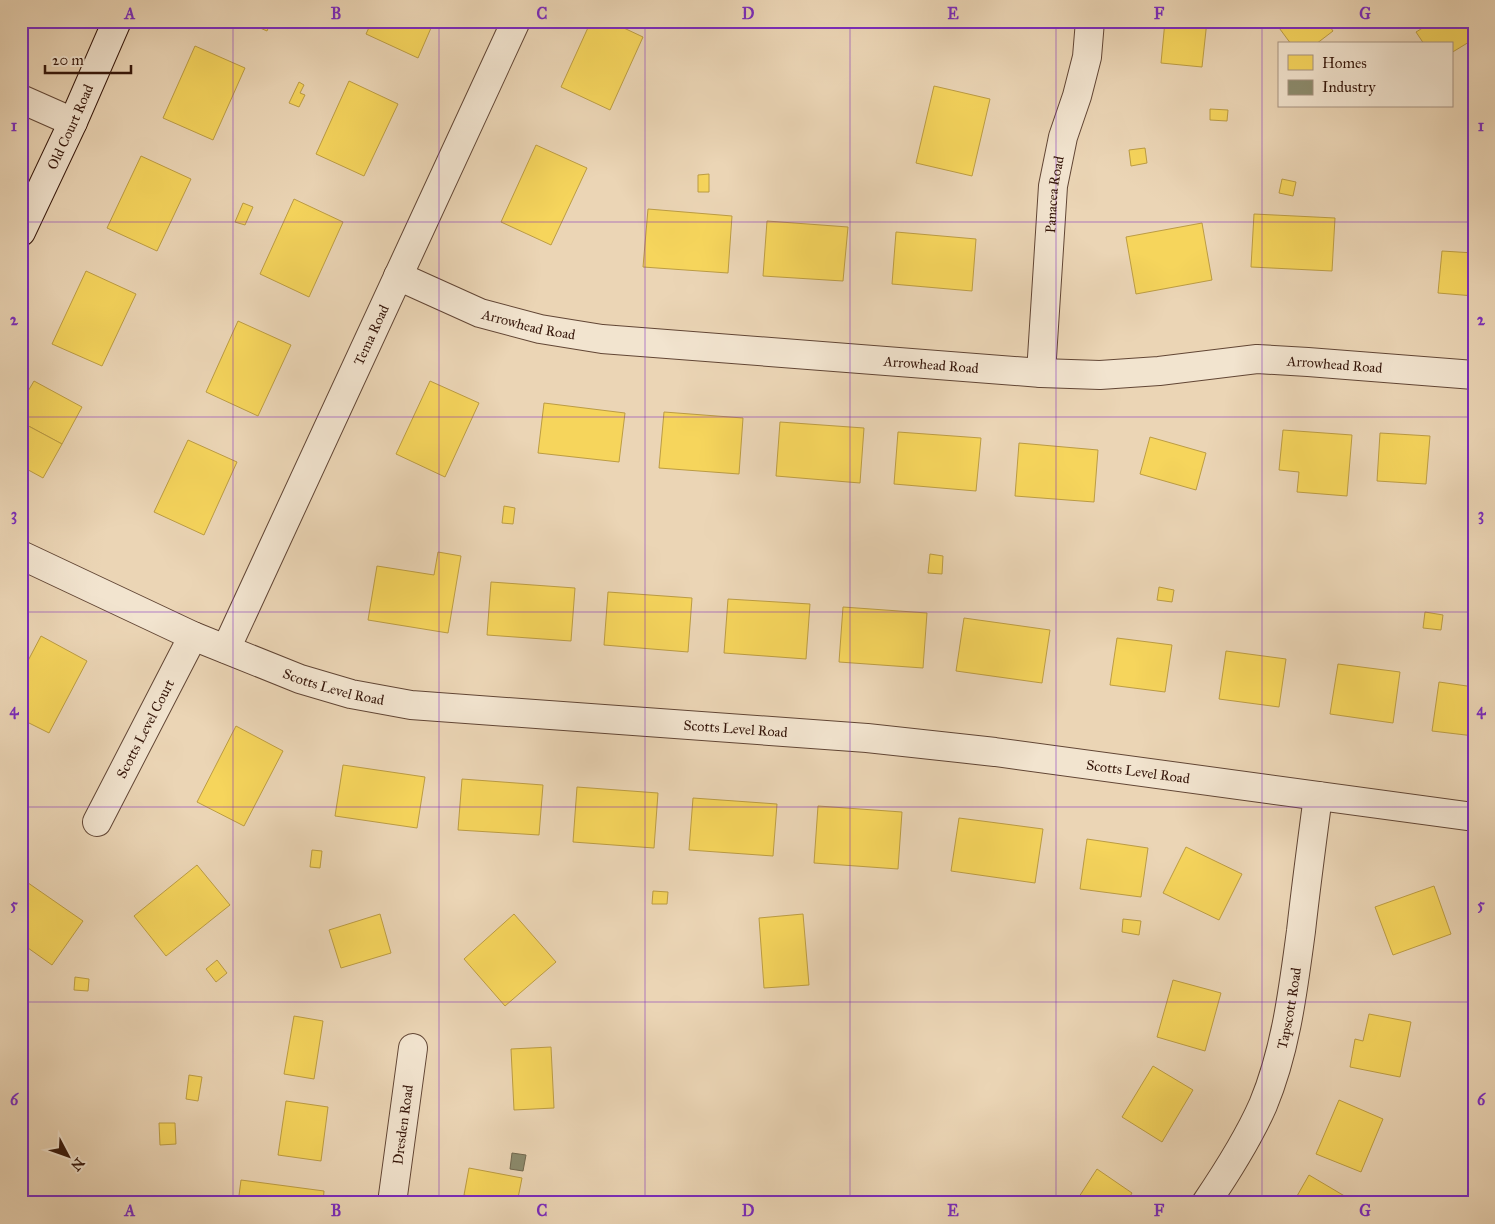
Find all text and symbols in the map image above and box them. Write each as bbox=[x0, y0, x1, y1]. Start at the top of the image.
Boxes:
text: A bbox=[124, 4, 136, 23]
text: B bbox=[331, 4, 341, 23]
text: C bbox=[537, 4, 548, 23]
text: D bbox=[742, 4, 755, 23]
text: E bbox=[947, 4, 959, 23]
text: F bbox=[1154, 4, 1165, 23]
text: G bbox=[1359, 4, 1371, 23]
scale bar bbox=[45, 42, 131, 74]
legend bbox=[1278, 42, 1452, 108]
text: 20 m bbox=[52, 51, 84, 69]
text: Homes bbox=[1322, 54, 1367, 72]
text: Industry bbox=[1322, 78, 1376, 96]
street label: Old Court Road bbox=[44, 82, 97, 172]
text: 1 bbox=[11, 116, 18, 135]
text: 1 bbox=[1478, 116, 1485, 135]
street label: Panacea Road bbox=[1042, 155, 1068, 234]
street label: Tema Road bbox=[350, 302, 393, 368]
street label: Arrowhead Road bbox=[479, 306, 576, 344]
text: 2 bbox=[10, 310, 19, 329]
text: 2 bbox=[1477, 310, 1486, 329]
street label: Arrowhead Road bbox=[882, 353, 979, 377]
street label: Arrowhead Road bbox=[1286, 353, 1383, 377]
text: 3 bbox=[11, 505, 17, 525]
text: 3 bbox=[1478, 505, 1484, 525]
street label: Scotts Level Road bbox=[280, 665, 385, 709]
street label: Scotts Level Court bbox=[113, 677, 178, 781]
text: 4 bbox=[10, 700, 20, 720]
text: 4 bbox=[1477, 700, 1487, 720]
street label: Scotts Level Road bbox=[683, 717, 788, 741]
street label: Scotts Level Road bbox=[1085, 756, 1191, 787]
text: 5 bbox=[10, 895, 18, 914]
text: 5 bbox=[1477, 895, 1485, 914]
street label: Tapscott Road bbox=[1273, 966, 1305, 1051]
street label: Dresden Road bbox=[389, 1084, 417, 1166]
text: 6 bbox=[10, 1090, 19, 1109]
text: 6 bbox=[1477, 1090, 1486, 1109]
north arrow bbox=[42, 1132, 92, 1182]
text: N bbox=[67, 1154, 88, 1174]
text: A bbox=[124, 1201, 136, 1220]
text: B bbox=[331, 1201, 341, 1220]
text: C bbox=[537, 1201, 548, 1220]
text: D bbox=[742, 1201, 755, 1220]
text: E bbox=[947, 1201, 959, 1220]
text: F bbox=[1154, 1201, 1165, 1220]
text: G bbox=[1359, 1201, 1371, 1220]

